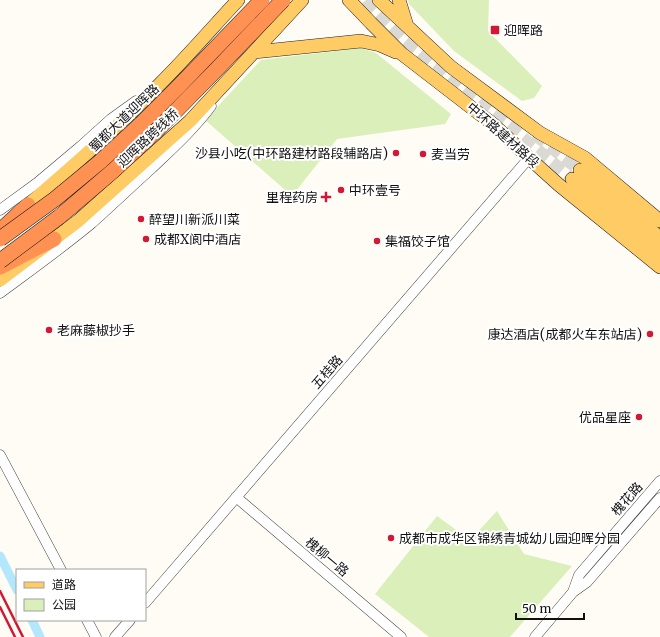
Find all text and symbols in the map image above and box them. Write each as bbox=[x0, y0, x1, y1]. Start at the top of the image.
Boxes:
place label: 迎晖路 bbox=[504, 22, 543, 39]
marker: 迎晖路 bbox=[489, 24, 501, 36]
street label: 蜀都大道迎晖路 bbox=[85, 80, 163, 156]
street label: 中环路建材路段 bbox=[463, 99, 543, 171]
street label: 迎晖路跨线桥 bbox=[114, 105, 182, 171]
place label: 沙县小吃(中环路建材路段辅路店) bbox=[195, 145, 388, 162]
place label: 麦当劳 bbox=[431, 146, 470, 163]
marker: 沙县小吃(中环路建材路段辅路店) bbox=[391, 148, 401, 158]
marker: 麦当劳 bbox=[418, 149, 428, 159]
place label: 中环壹号 bbox=[349, 182, 401, 199]
marker: 中环壹号 bbox=[336, 185, 346, 195]
place label: 里程药房 bbox=[266, 189, 318, 206]
marker: 里程药房 bbox=[321, 192, 331, 202]
place label: 醉望川新派川菜 bbox=[149, 211, 240, 228]
marker: 醉望川新派川菜 bbox=[136, 214, 146, 224]
place label: 成都X阆中酒店 bbox=[154, 231, 241, 248]
place label: 集福饺子馆 bbox=[385, 233, 450, 250]
marker: 成都X阆中酒店 bbox=[141, 234, 151, 244]
marker: 集福饺子馆 bbox=[372, 236, 382, 246]
place label: 老麻藤椒抄手 bbox=[57, 322, 135, 339]
marker: 老麻藤椒抄手 bbox=[44, 325, 54, 335]
place label: 康达酒店(成都火车东站店) bbox=[488, 326, 642, 343]
marker: 康达酒店(成都火车东站店) bbox=[645, 329, 655, 339]
street label: 五桂路 bbox=[308, 352, 346, 392]
place label: 优品星座 bbox=[579, 409, 631, 426]
marker: 优品星座 bbox=[634, 412, 644, 422]
street label: 槐花路 bbox=[608, 479, 646, 519]
place label: 成都市成华区锦绣青城幼儿园迎晖分园 bbox=[399, 530, 620, 547]
marker: 成都市成华区锦绣青城幼儿园迎晖分园 bbox=[386, 533, 396, 543]
street label: 槐柳一路 bbox=[302, 534, 352, 580]
legend bbox=[16, 569, 146, 621]
text: 道路 bbox=[52, 577, 76, 592]
scale bar bbox=[516, 595, 584, 621]
text: 公园 bbox=[52, 597, 76, 612]
text: 50 m bbox=[522, 601, 551, 616]

